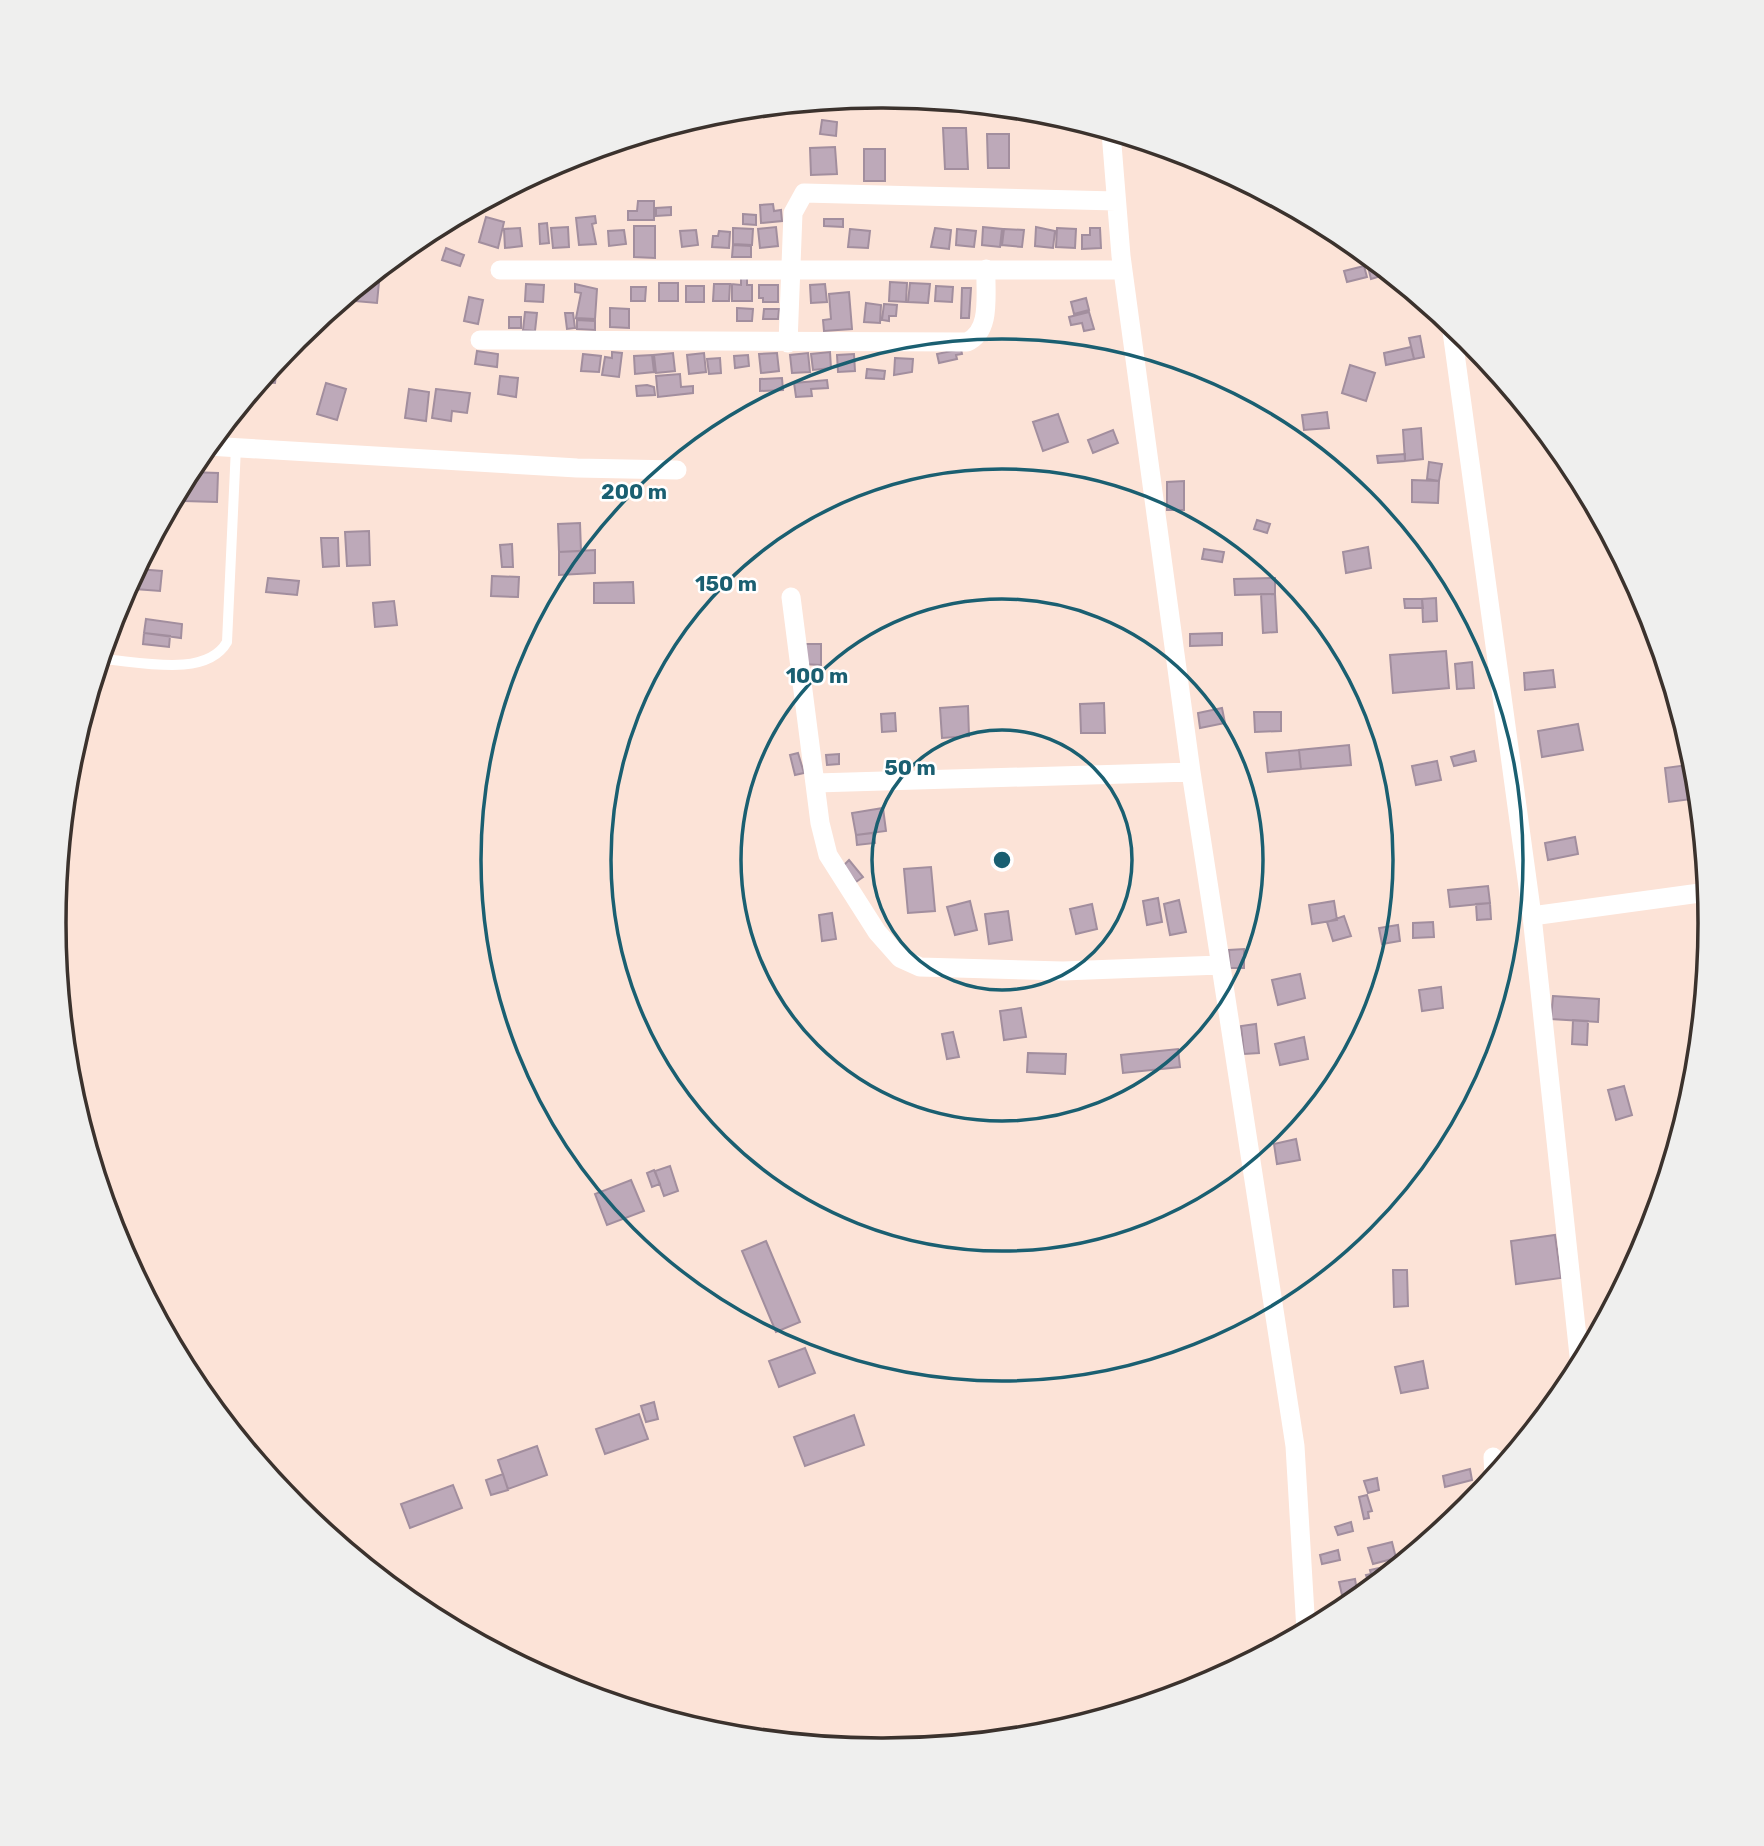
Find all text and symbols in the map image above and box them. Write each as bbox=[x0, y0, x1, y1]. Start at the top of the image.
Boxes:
text: 200 m bbox=[601, 479, 667, 504]
text: 150 m bbox=[695, 571, 757, 596]
text: 100 m bbox=[786, 663, 848, 688]
text: 50 m bbox=[884, 755, 936, 780]
centre of rings bbox=[990, 848, 1014, 872]

